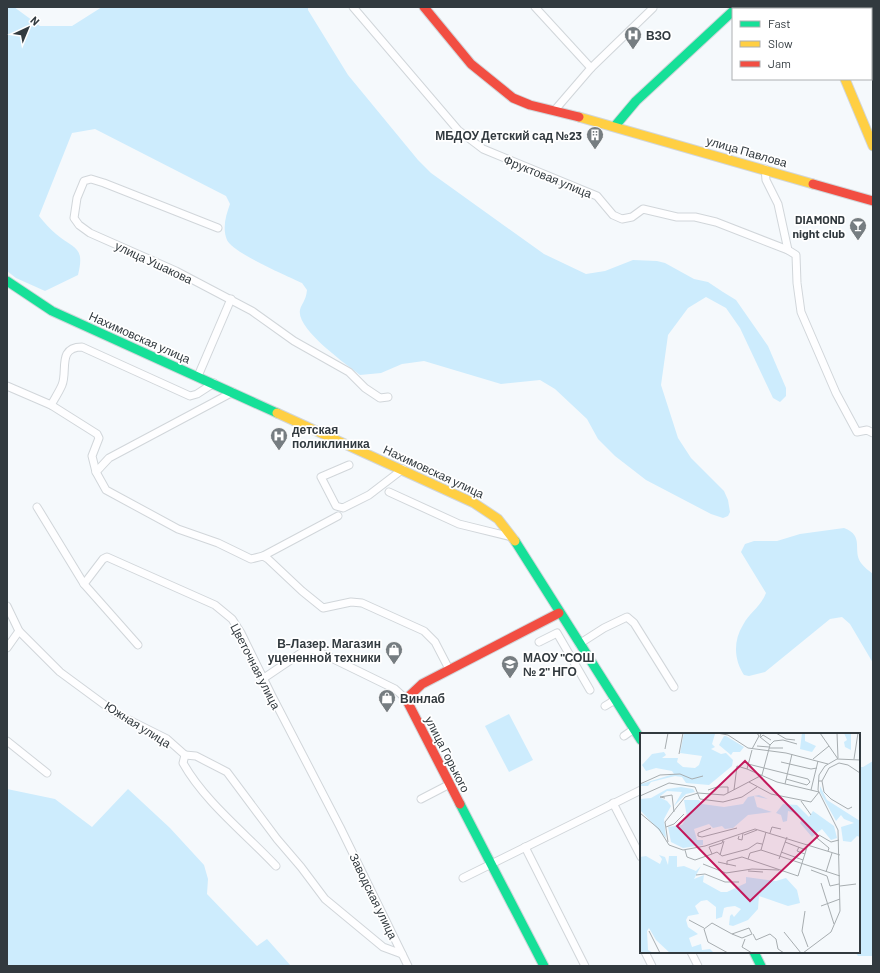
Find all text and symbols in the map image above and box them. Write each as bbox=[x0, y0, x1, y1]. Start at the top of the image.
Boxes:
north arrow bbox=[8, 8, 48, 48]
legend bbox=[732, 8, 872, 80]
text: N bbox=[28, 13, 42, 28]
text: Fast bbox=[768, 16, 791, 30]
hospital icon: ВЗО bbox=[623, 25, 643, 50]
place label: ВЗО bbox=[646, 28, 671, 42]
text: Slow bbox=[768, 36, 793, 50]
text: Jam bbox=[768, 56, 791, 70]
building icon: МБДОУ Детский сад №23 bbox=[585, 125, 605, 150]
place label: МБДОУ Детский сад №23 bbox=[435, 128, 582, 143]
street label: улица Павлова bbox=[705, 133, 789, 170]
street label: Фруктовая улица bbox=[501, 152, 594, 201]
place label: DIAMOND night club bbox=[792, 212, 845, 240]
bar icon: DIAMOND night club bbox=[848, 216, 868, 241]
street label: улица Ушакова bbox=[113, 238, 195, 287]
street label: Нахимовская улица bbox=[87, 308, 193, 367]
place label: детская поликлиника bbox=[292, 422, 370, 450]
hospital icon: детская поликлиника bbox=[269, 426, 289, 451]
street label: Нахимовская улица bbox=[381, 442, 487, 501]
street label: Цветочная улица bbox=[227, 621, 284, 712]
place label: В-Лазер. Магазин уцененной техники bbox=[268, 636, 381, 665]
shop icon: В-Лазер. Магазин уцененной техники bbox=[384, 640, 404, 665]
place label: МАОУ "СОШ № 2" НГО bbox=[523, 650, 594, 678]
school or university icon: МАОУ "СОШ № 2" НГО bbox=[500, 654, 520, 679]
shop icon: Винлаб bbox=[377, 688, 397, 713]
place label: Винлаб bbox=[400, 691, 445, 705]
street label: Южная улица bbox=[102, 698, 174, 751]
street label: улица Горького bbox=[422, 714, 473, 795]
inset map bbox=[640, 733, 860, 953]
street label: Заводская улица bbox=[346, 851, 401, 942]

